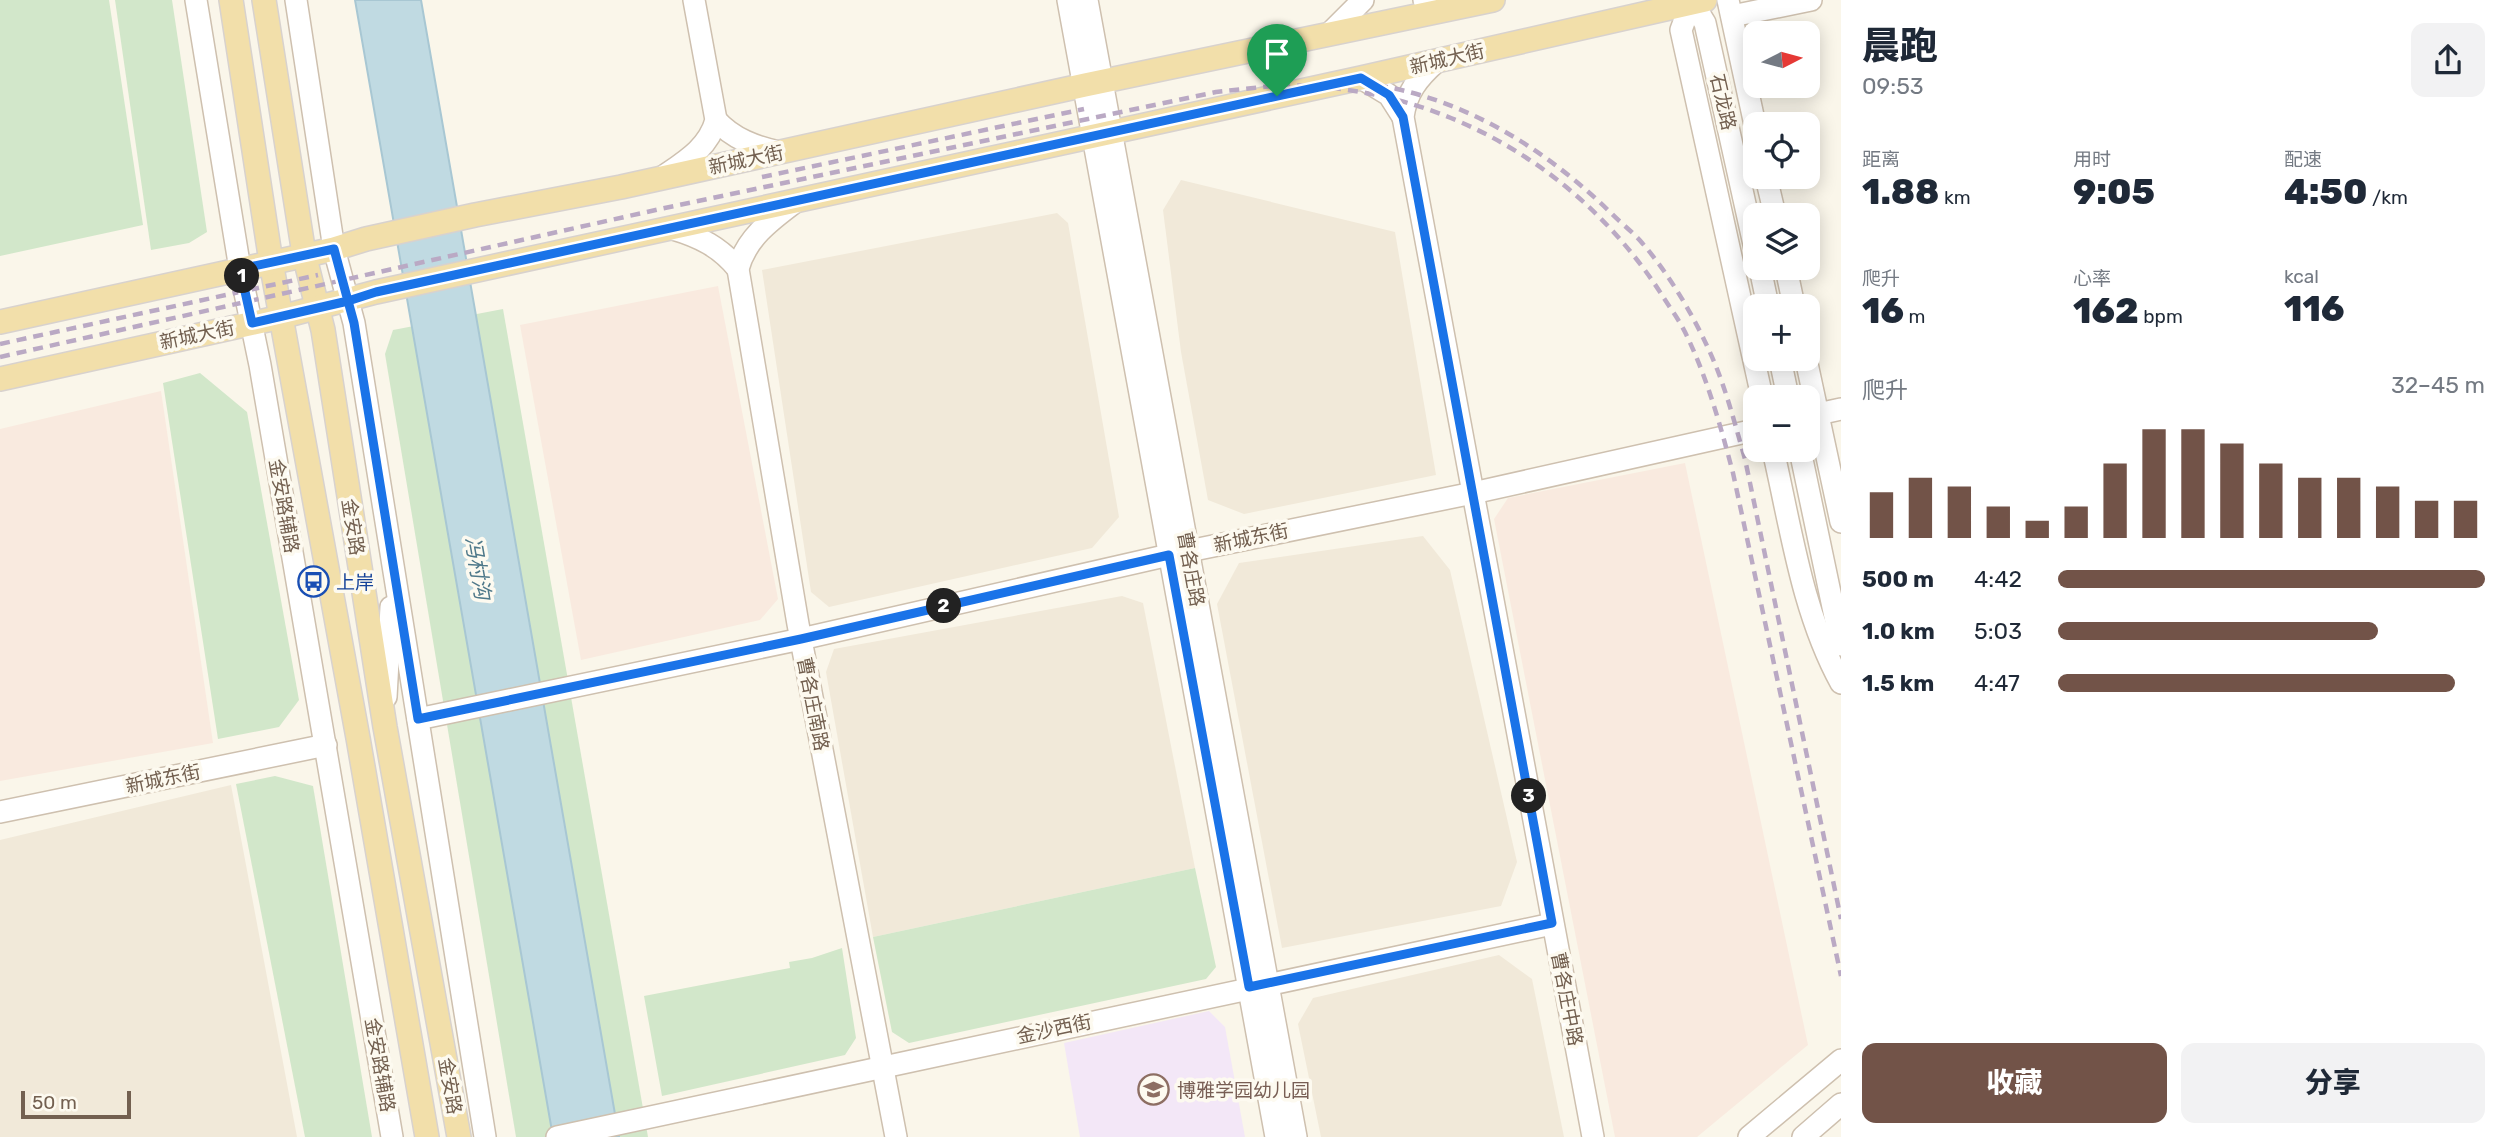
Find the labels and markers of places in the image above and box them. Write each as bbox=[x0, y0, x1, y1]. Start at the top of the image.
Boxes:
pin bbox=[1247, 24, 1307, 96]
pin: 1 bbox=[224, 258, 260, 294]
bus stop icon: 上岸 bbox=[296, 565, 330, 599]
place label: 上岸 bbox=[336, 571, 374, 594]
pin: 2 bbox=[926, 588, 962, 624]
pin: 3 bbox=[1512, 778, 1546, 814]
school or university icon: 博雅学园幼儿园 bbox=[1137, 1073, 1171, 1107]
place label: 博雅学园幼儿园 bbox=[1177, 1079, 1310, 1102]

